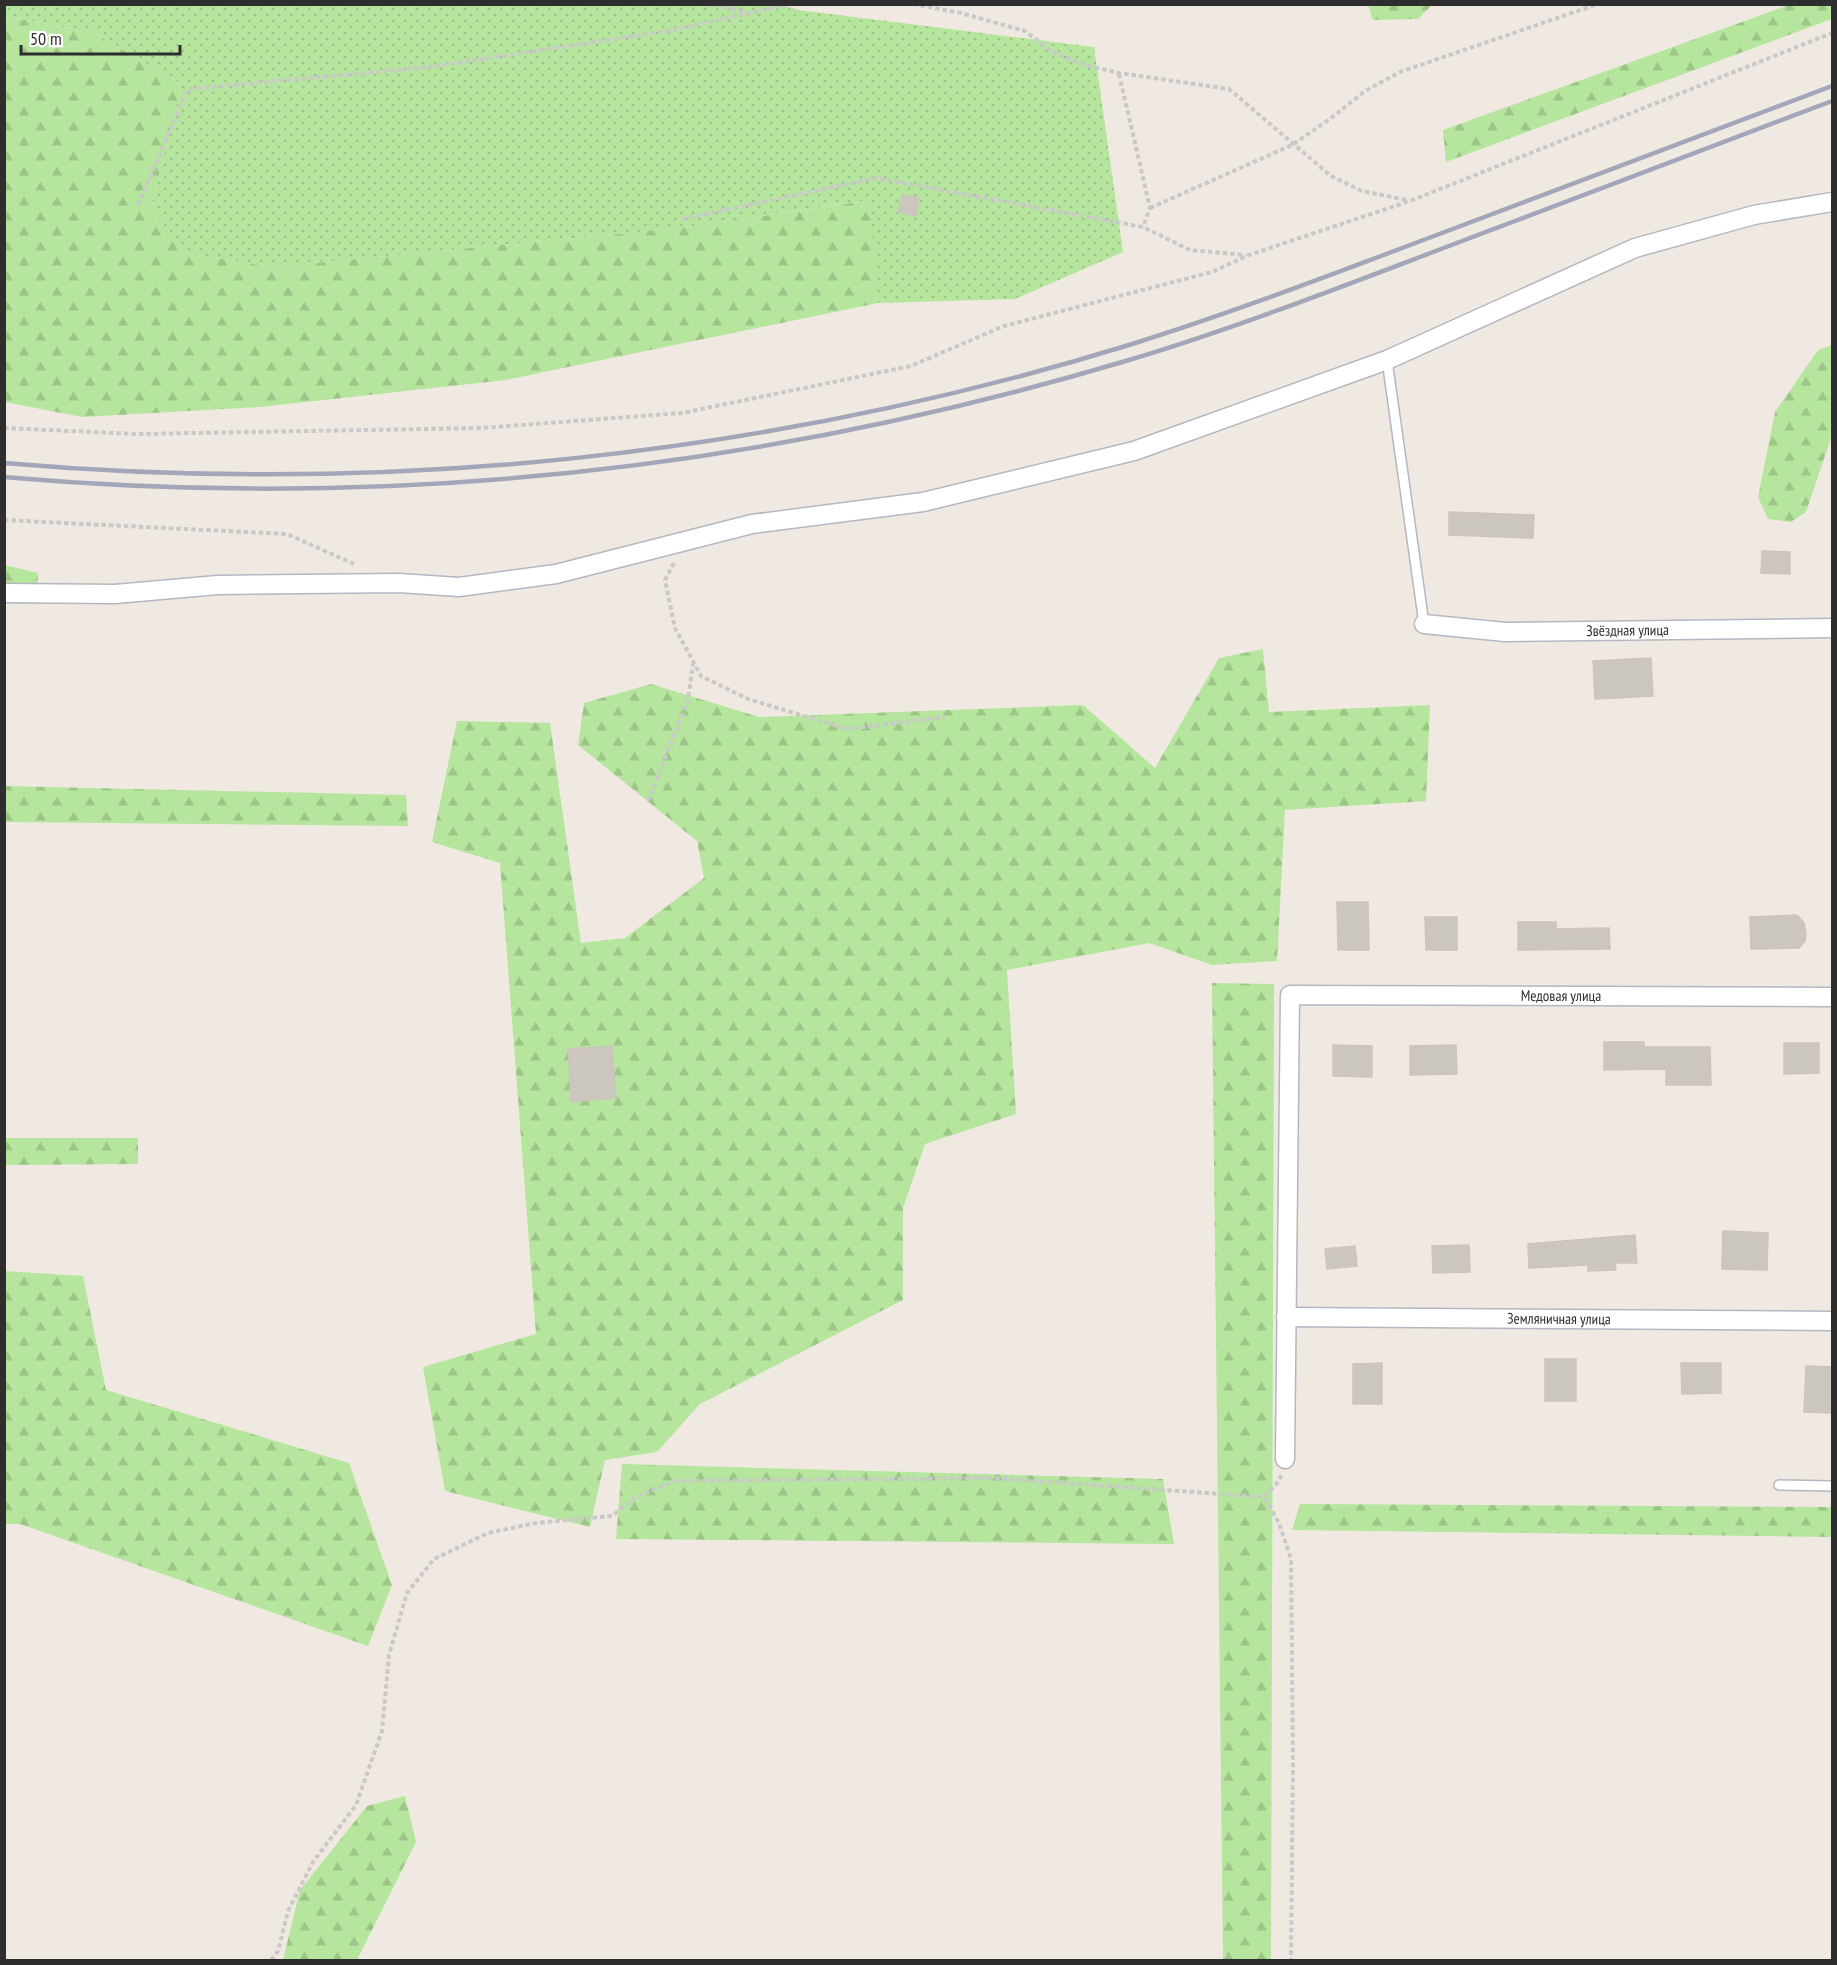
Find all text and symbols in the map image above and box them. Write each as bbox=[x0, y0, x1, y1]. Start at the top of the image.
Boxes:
scale bar bbox=[21, 18, 180, 56]
text: 50 m bbox=[30, 27, 62, 50]
street label: Звёздная улица bbox=[1586, 620, 1669, 640]
street label: Медовая улица bbox=[1521, 986, 1601, 1005]
street label: Земляничная улица bbox=[1507, 1309, 1611, 1328]

